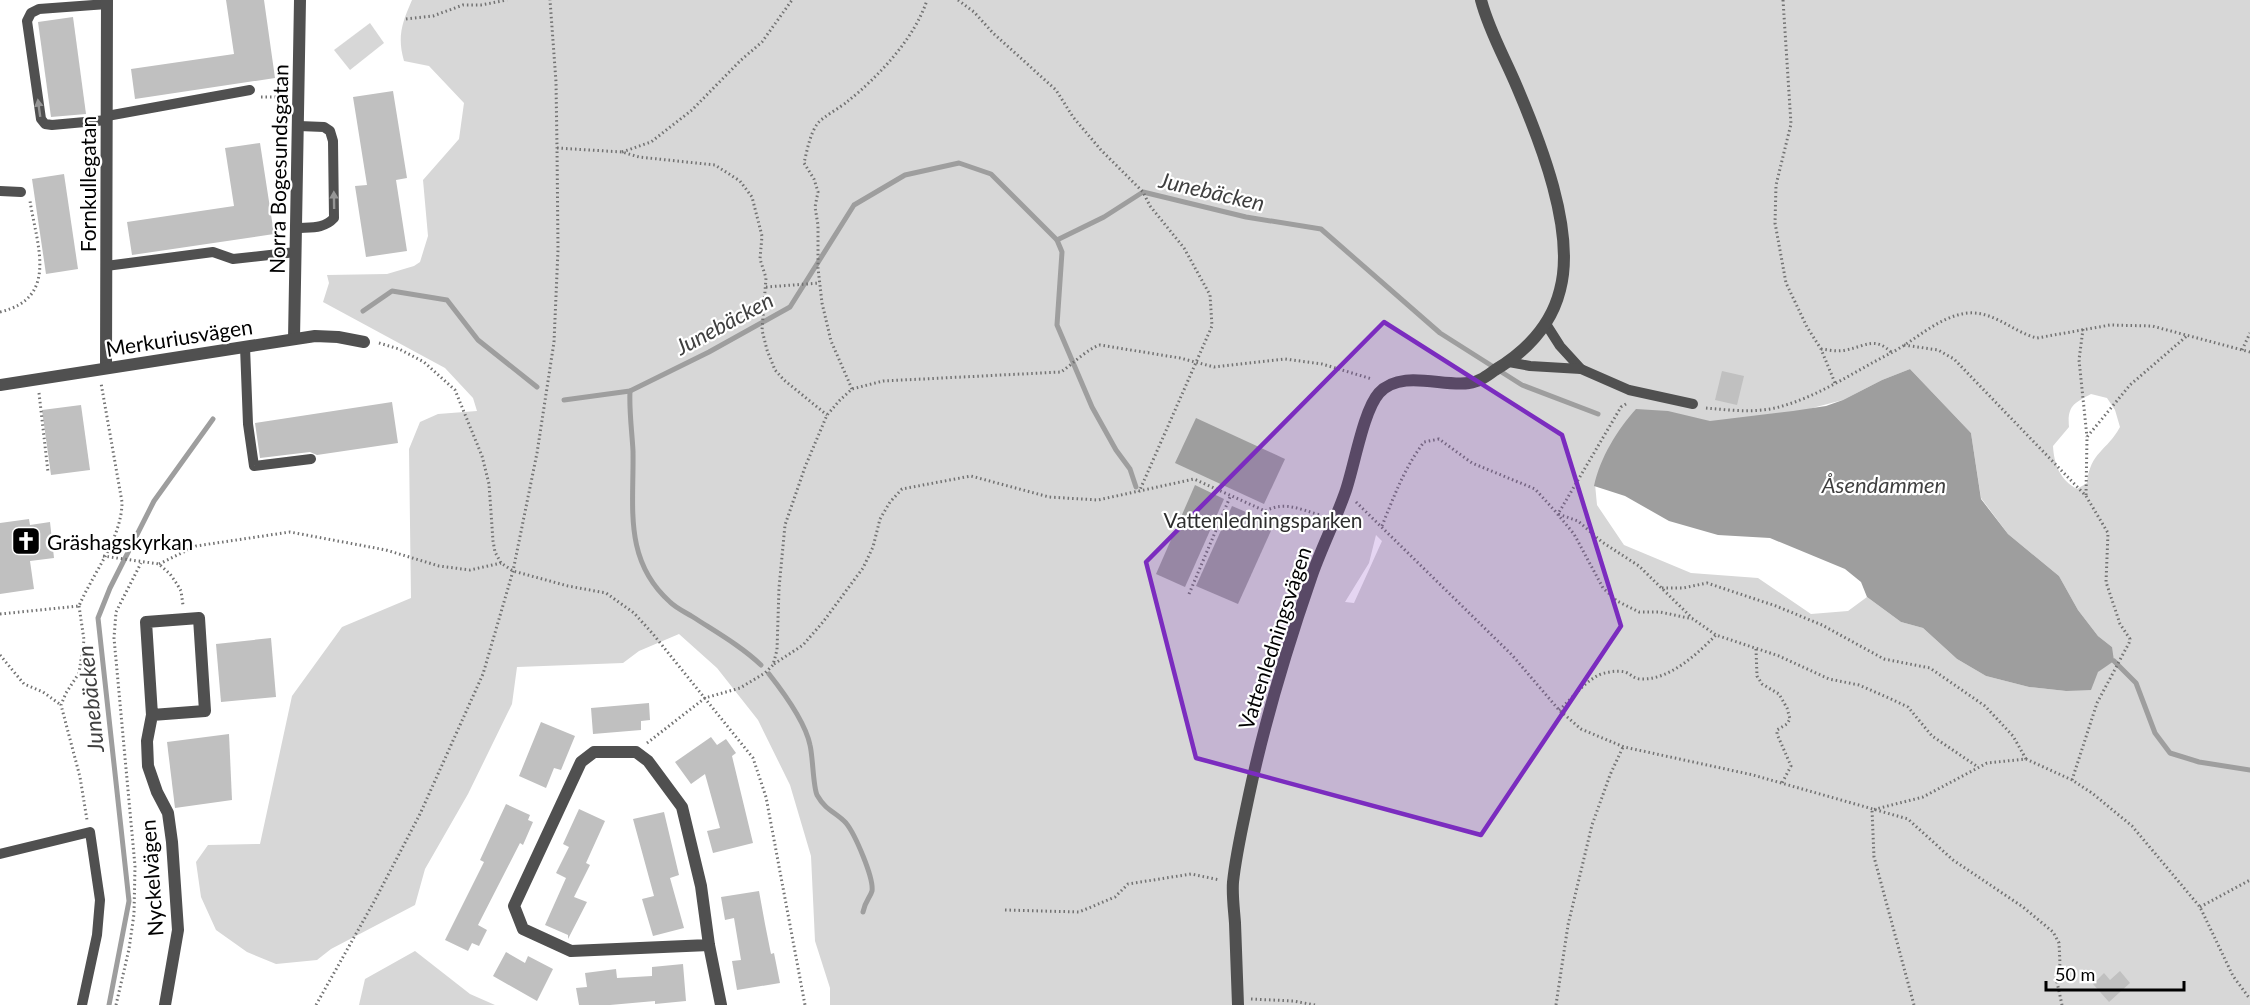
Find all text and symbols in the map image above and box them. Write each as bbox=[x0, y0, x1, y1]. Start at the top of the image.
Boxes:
street label: Norra Bogesundsgatan bbox=[264, 64, 292, 274]
one-way arrow bbox=[35, 99, 44, 118]
street label: Fornkullegatan bbox=[75, 116, 100, 252]
water label: Junebäcken bbox=[1156, 166, 1267, 216]
one-way arrow bbox=[329, 190, 339, 209]
water label: Junebäcken bbox=[669, 286, 778, 361]
street label: Merkuriusvägen bbox=[104, 313, 254, 361]
water label: Åsendammen bbox=[1821, 471, 1946, 498]
park label: Vattenledningsparken bbox=[1163, 507, 1363, 532]
church icon: Gräshagskyrkan bbox=[10, 525, 42, 557]
place label: Gräshagskyrkan bbox=[47, 529, 193, 554]
street label: Vattenledningsvägen bbox=[1233, 543, 1315, 733]
water label: Junebäcken bbox=[71, 644, 109, 755]
street label: Nyckelvägen bbox=[134, 819, 168, 937]
scale bar bbox=[2046, 954, 2184, 992]
text: 50 m bbox=[2055, 963, 2095, 985]

